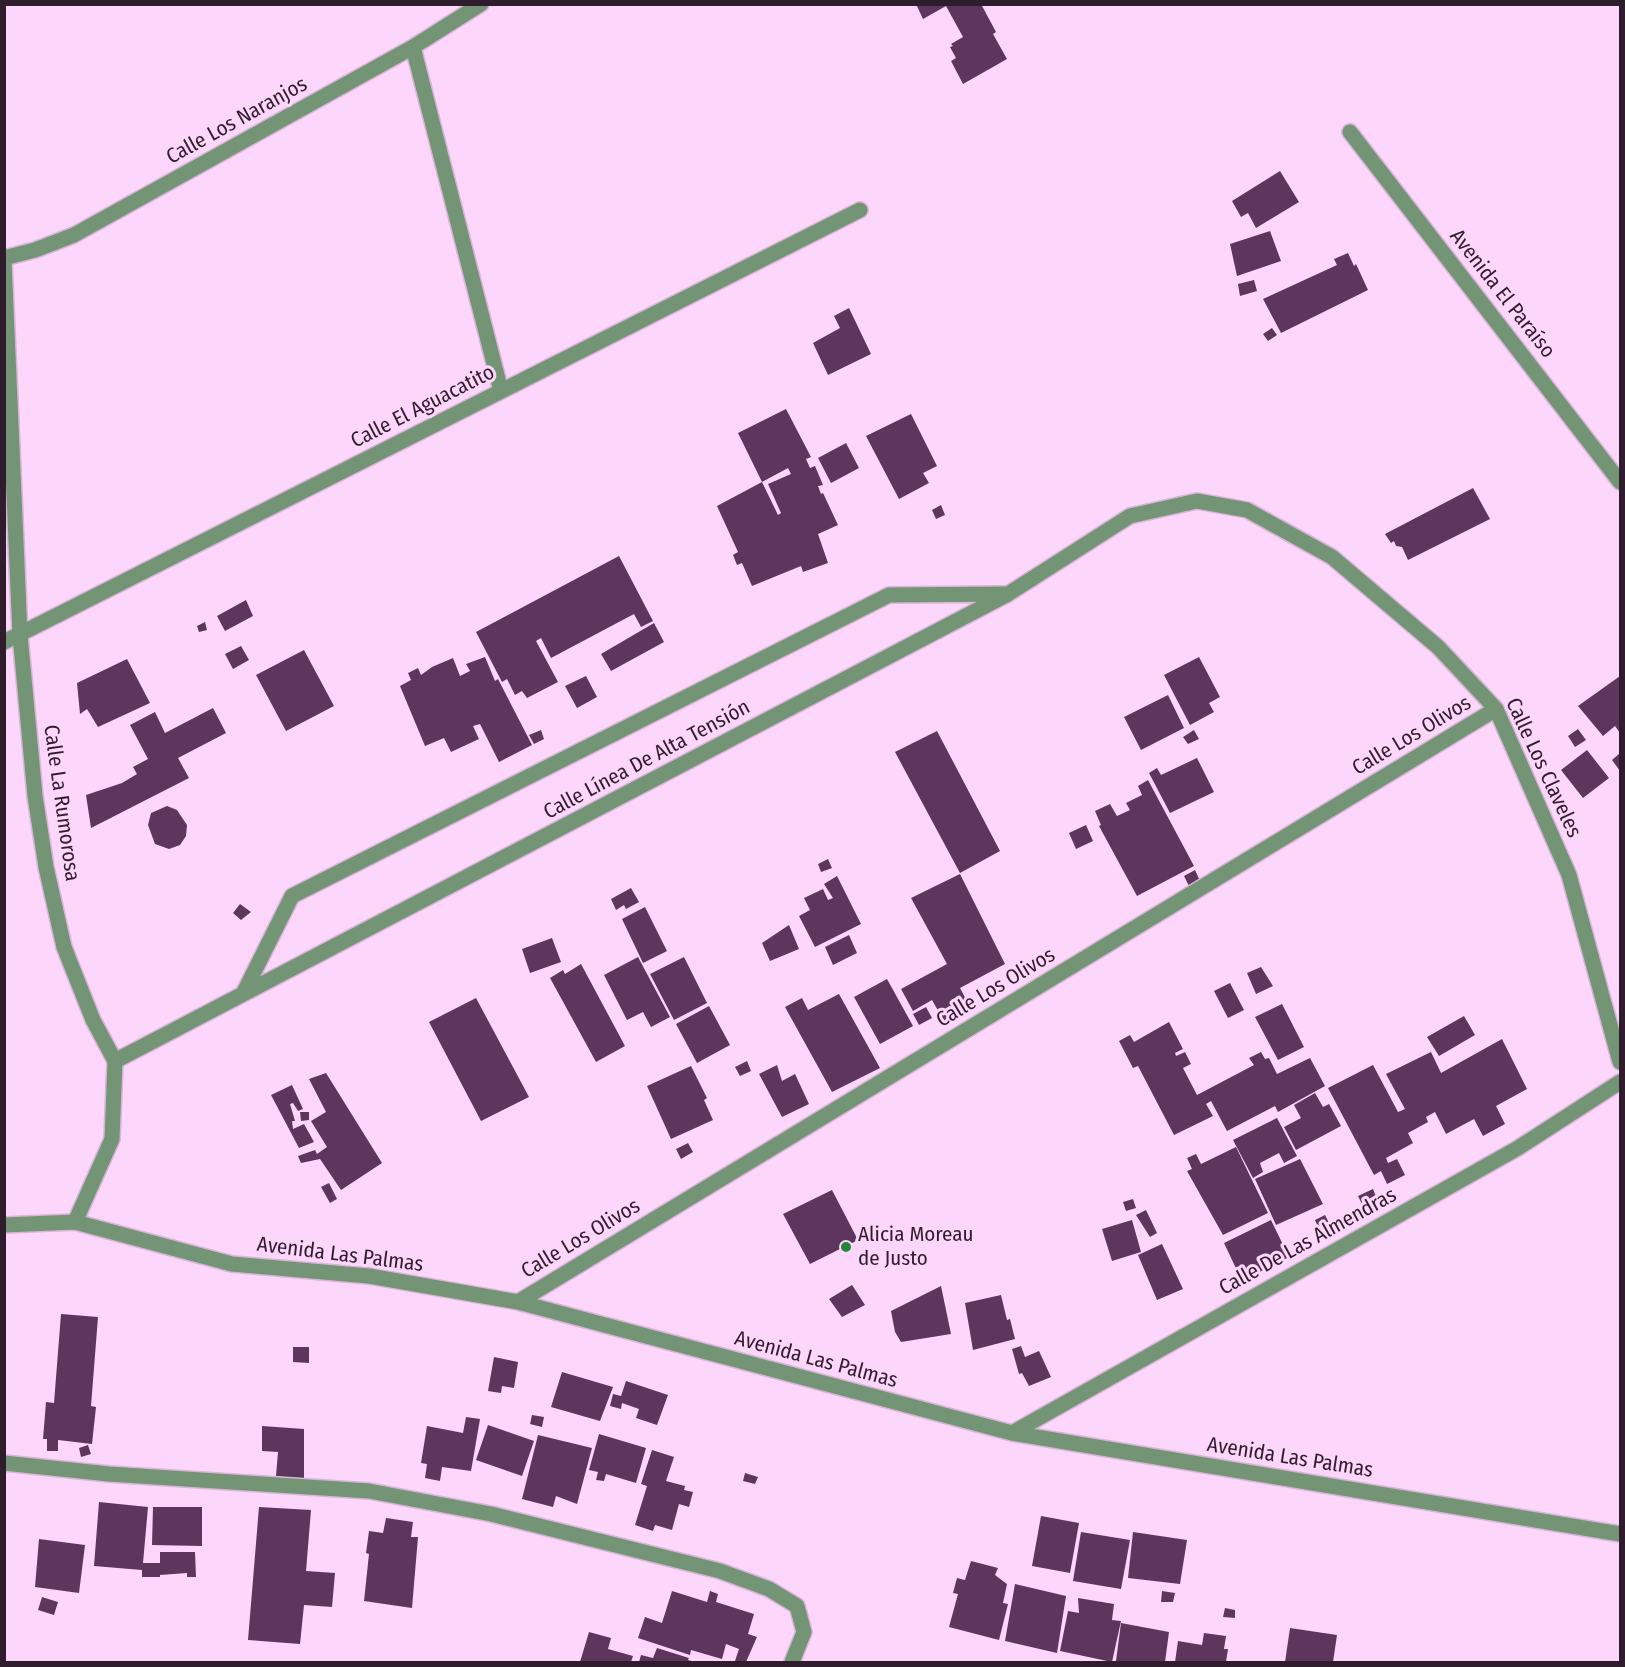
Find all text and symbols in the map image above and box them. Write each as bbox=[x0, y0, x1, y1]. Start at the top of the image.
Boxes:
street label: Calle Los Naranjos bbox=[162, 72, 312, 170]
street label: Avenida El Paraíso bbox=[1444, 225, 1560, 363]
street label: Calle El Aguacatito bbox=[347, 360, 499, 454]
street label: Calle Los Olivos bbox=[1348, 691, 1476, 781]
street label: Calle Los Claveles bbox=[1500, 694, 1586, 842]
street label: Calle Línea De Alta Tensión bbox=[539, 695, 755, 825]
street label: Calle La Rumorosa bbox=[38, 723, 84, 883]
street label: Calle Los Olivos bbox=[932, 943, 1060, 1033]
street label: Calle De Las Almendras bbox=[1215, 1183, 1401, 1301]
street label: Calle Los Olivos bbox=[517, 1194, 645, 1284]
place label: Alicia Moreau de Justo bbox=[858, 1222, 974, 1272]
street label: Avenida Las Palmas bbox=[255, 1232, 425, 1278]
marker: Alicia Moreau de Justo bbox=[839, 1240, 853, 1254]
street label: Avenida Las Palmas bbox=[732, 1326, 900, 1394]
street label: Avenida Las Palmas bbox=[1205, 1432, 1375, 1484]

